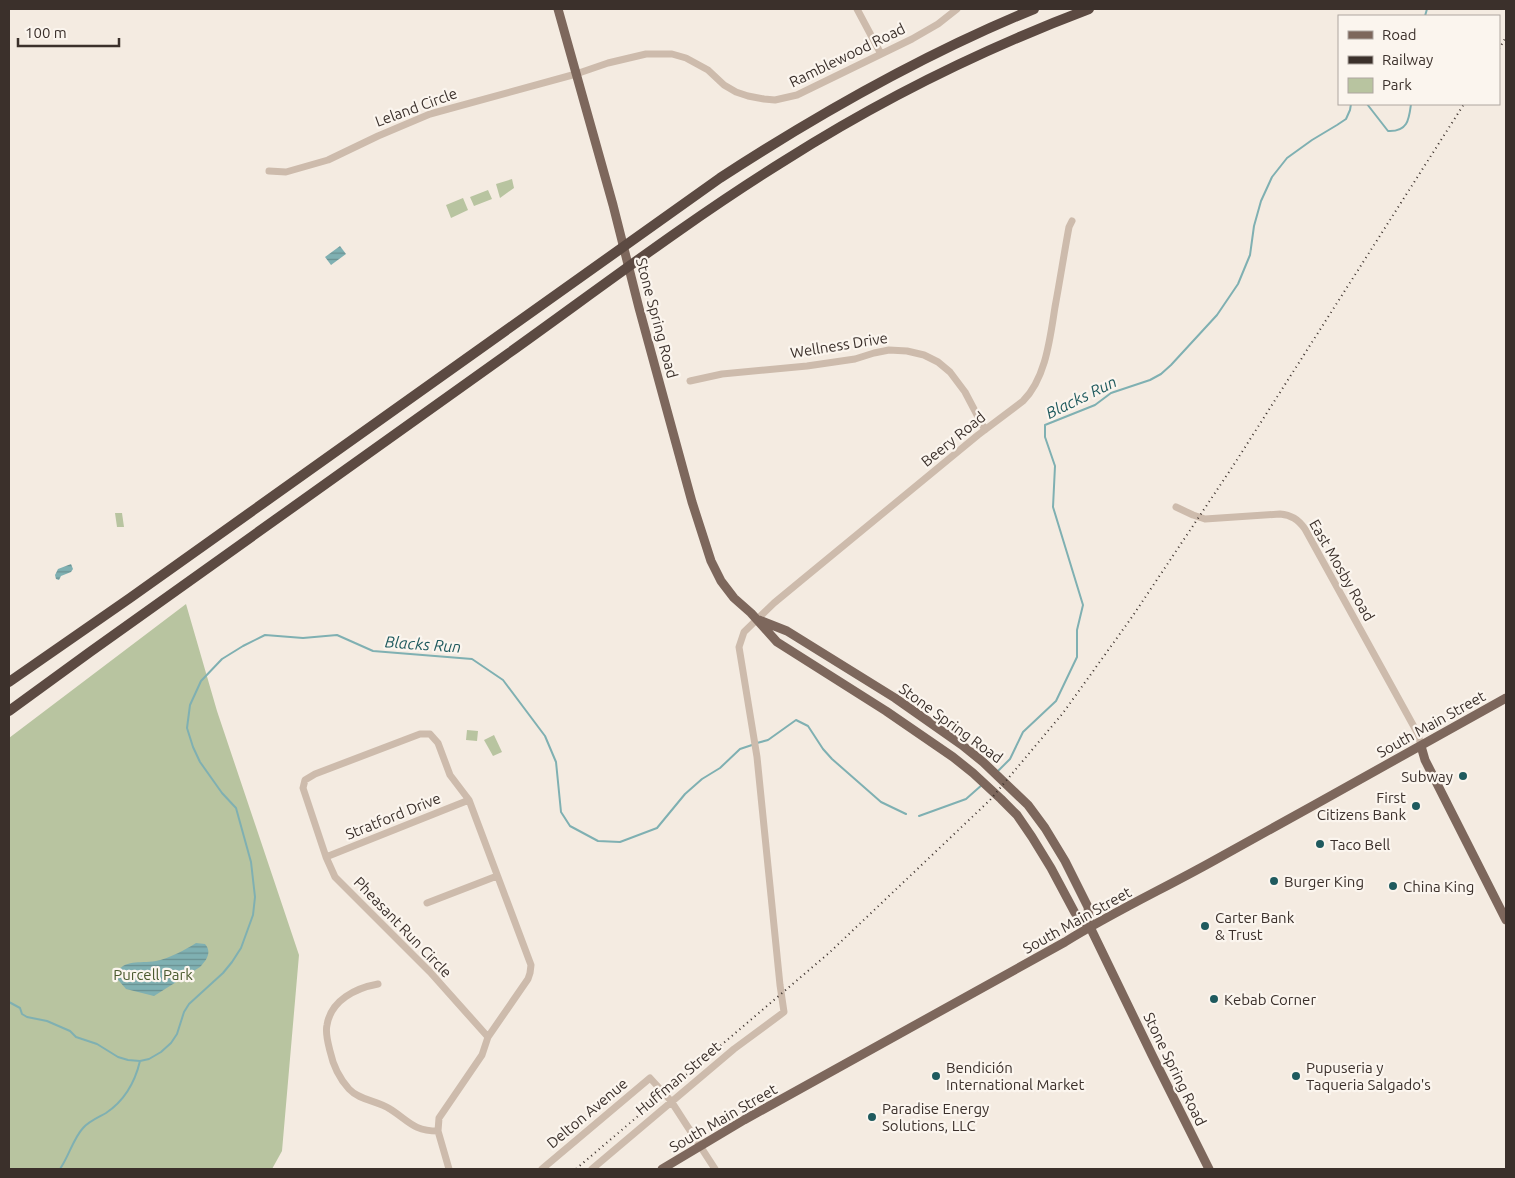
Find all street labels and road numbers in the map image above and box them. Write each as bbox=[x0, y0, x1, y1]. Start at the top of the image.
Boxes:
street label: Ramblewood Road bbox=[786, 20, 908, 90]
street label: Leland Circle bbox=[373, 84, 459, 130]
street label: Stone Spring Road bbox=[633, 256, 681, 380]
street label: Wellness Drive bbox=[789, 329, 889, 361]
street label: Beery Road bbox=[918, 408, 988, 470]
street label: East Mosby Road bbox=[1306, 516, 1378, 624]
street label: Stone Spring Road bbox=[896, 680, 1006, 766]
street label: South Main Street bbox=[1374, 687, 1488, 761]
street label: Stratford Drive bbox=[343, 789, 443, 843]
street label: Pheasant Run Circle bbox=[351, 873, 455, 981]
street label: South Main Street bbox=[1020, 883, 1134, 957]
street label: Stone Spring Road bbox=[1140, 1010, 1210, 1128]
street label: Huffman Street bbox=[632, 1038, 724, 1118]
street label: Delton Avenue bbox=[543, 1074, 631, 1152]
street label: South Main Street bbox=[666, 1080, 780, 1156]

